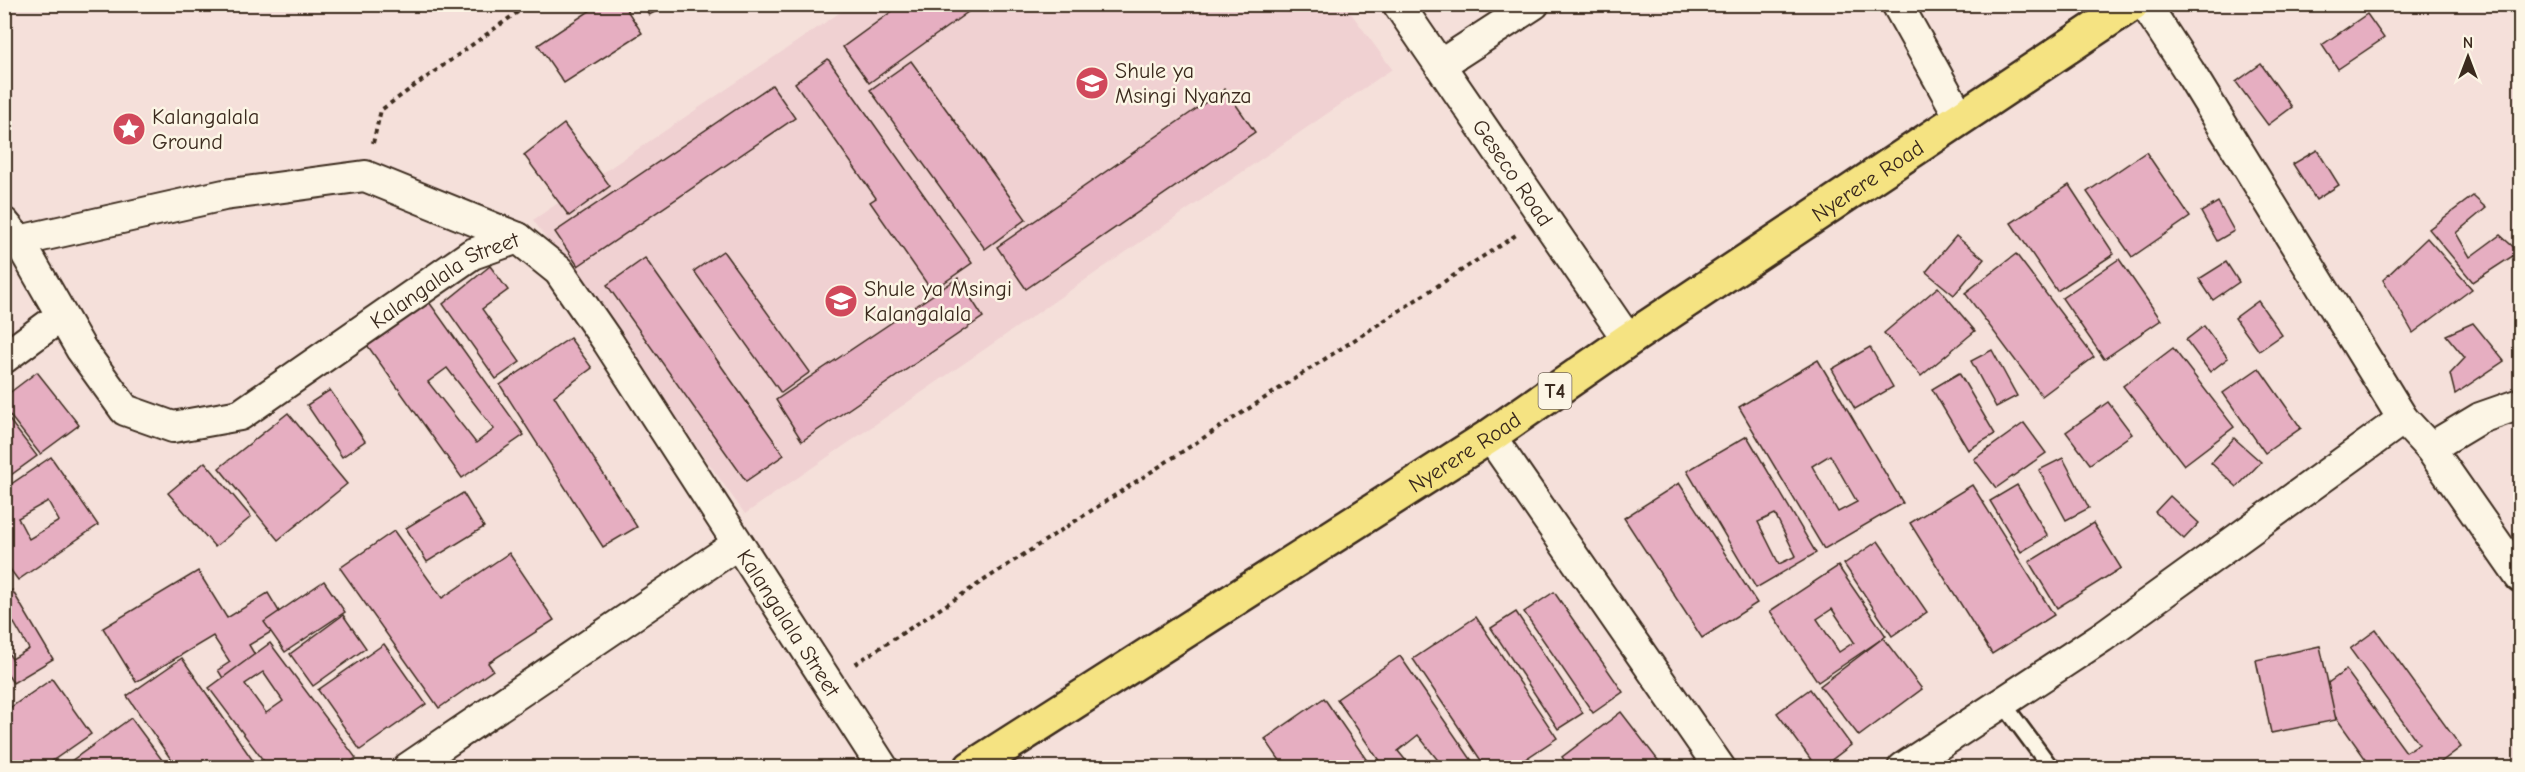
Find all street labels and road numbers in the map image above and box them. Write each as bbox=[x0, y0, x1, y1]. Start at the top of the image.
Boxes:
street label: Geseco Road bbox=[1467, 114, 1558, 231]
street label: Nyerere Road bbox=[1807, 135, 1929, 228]
street label: Kalangalala Street bbox=[365, 227, 523, 335]
road number: T4 bbox=[1538, 373, 1572, 409]
street label: Nyerere Road bbox=[1404, 407, 1526, 499]
street label: Kalangalala Street bbox=[731, 545, 846, 702]

